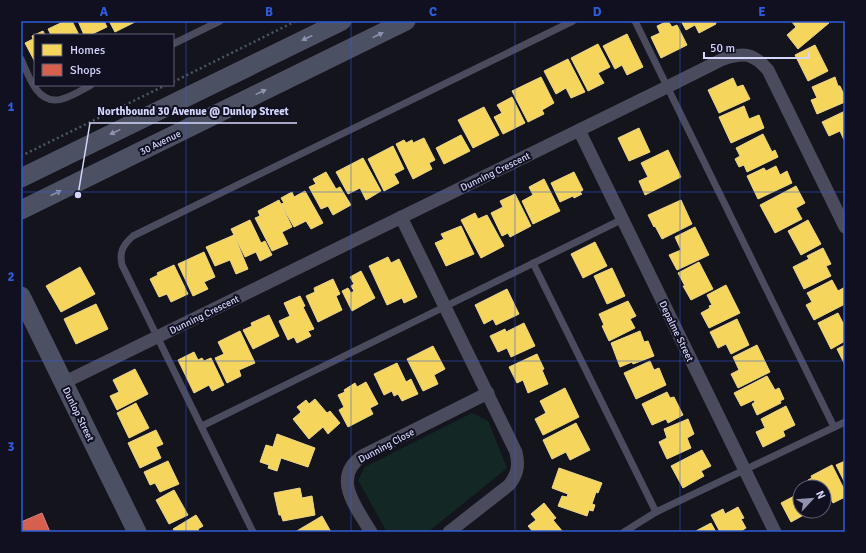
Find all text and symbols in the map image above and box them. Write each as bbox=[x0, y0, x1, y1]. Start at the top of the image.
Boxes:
text: A bbox=[100, 4, 109, 20]
text: B bbox=[265, 4, 273, 20]
text: C bbox=[429, 4, 437, 20]
text: D bbox=[593, 4, 602, 20]
text: E bbox=[758, 4, 766, 20]
one-way arrow bbox=[372, 32, 383, 38]
legend bbox=[34, 34, 174, 86]
scale bar bbox=[704, 34, 809, 60]
one-way arrow bbox=[301, 35, 313, 41]
text: 50 m bbox=[710, 41, 735, 56]
text: Homes bbox=[70, 43, 105, 58]
text: Shops bbox=[70, 63, 101, 78]
one-way arrow bbox=[255, 89, 267, 95]
text: 1 bbox=[7, 99, 15, 115]
callout: Northbound 30 Avenue @ Dunlop Street bbox=[90, 100, 297, 123]
text: Northbound 30 Avenue @ Dunlop Street bbox=[97, 105, 289, 118]
street label: 30 Avenue bbox=[138, 128, 183, 158]
one-way arrow bbox=[109, 129, 121, 135]
street label: Dunning Crescent bbox=[459, 150, 533, 194]
one-way arrow bbox=[50, 189, 62, 196]
text: 2 bbox=[7, 269, 15, 285]
street label: Dunning Crescent bbox=[168, 293, 242, 337]
street label: Depalme Street bbox=[656, 299, 696, 364]
street label: Dunlop Street bbox=[60, 385, 97, 444]
street label: Dunning Close bbox=[356, 426, 417, 466]
text: 3 bbox=[7, 439, 15, 455]
north arrow bbox=[792, 479, 832, 519]
text: N bbox=[813, 489, 828, 501]

